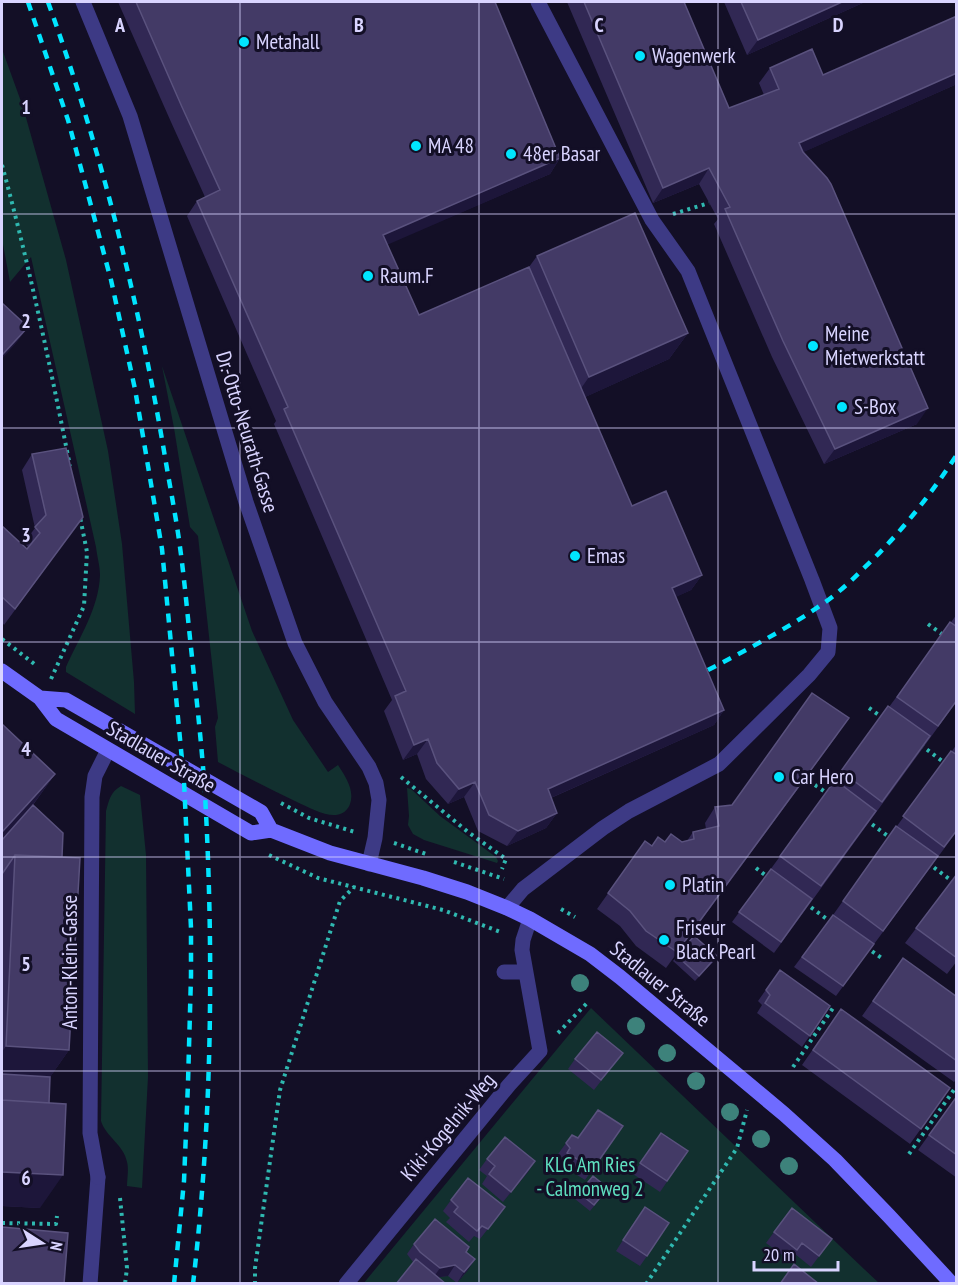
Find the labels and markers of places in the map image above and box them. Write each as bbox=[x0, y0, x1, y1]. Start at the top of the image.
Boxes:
place label: Metahall bbox=[256, 28, 320, 55]
marker: Metahall bbox=[237, 35, 251, 49]
place label: Wagenwerk bbox=[652, 42, 736, 69]
marker: Wagenwerk bbox=[633, 49, 647, 63]
place label: MA 48 bbox=[428, 132, 474, 159]
marker: MA 48 bbox=[409, 139, 423, 153]
place label: 48er Basar bbox=[523, 140, 601, 167]
marker: 48er Basar bbox=[504, 147, 518, 161]
place label: Raum.F bbox=[380, 262, 434, 289]
marker: Raum.F bbox=[361, 269, 375, 283]
place label: Meine Mietwerkstatt bbox=[825, 320, 925, 371]
marker: Meine Mietwerkstatt bbox=[806, 339, 820, 353]
place label: S-Box bbox=[854, 393, 897, 420]
marker: S-Box bbox=[835, 400, 849, 414]
place label: Emas bbox=[587, 542, 625, 569]
marker: Emas bbox=[568, 549, 582, 563]
place label: Car Hero bbox=[791, 763, 854, 790]
marker: Car Hero bbox=[772, 770, 786, 784]
place label: Platin bbox=[682, 871, 724, 898]
marker: Platin bbox=[663, 878, 677, 892]
place label: Friseur Black Pearl bbox=[676, 914, 755, 965]
marker: Friseur Black Pearl bbox=[657, 933, 671, 947]

